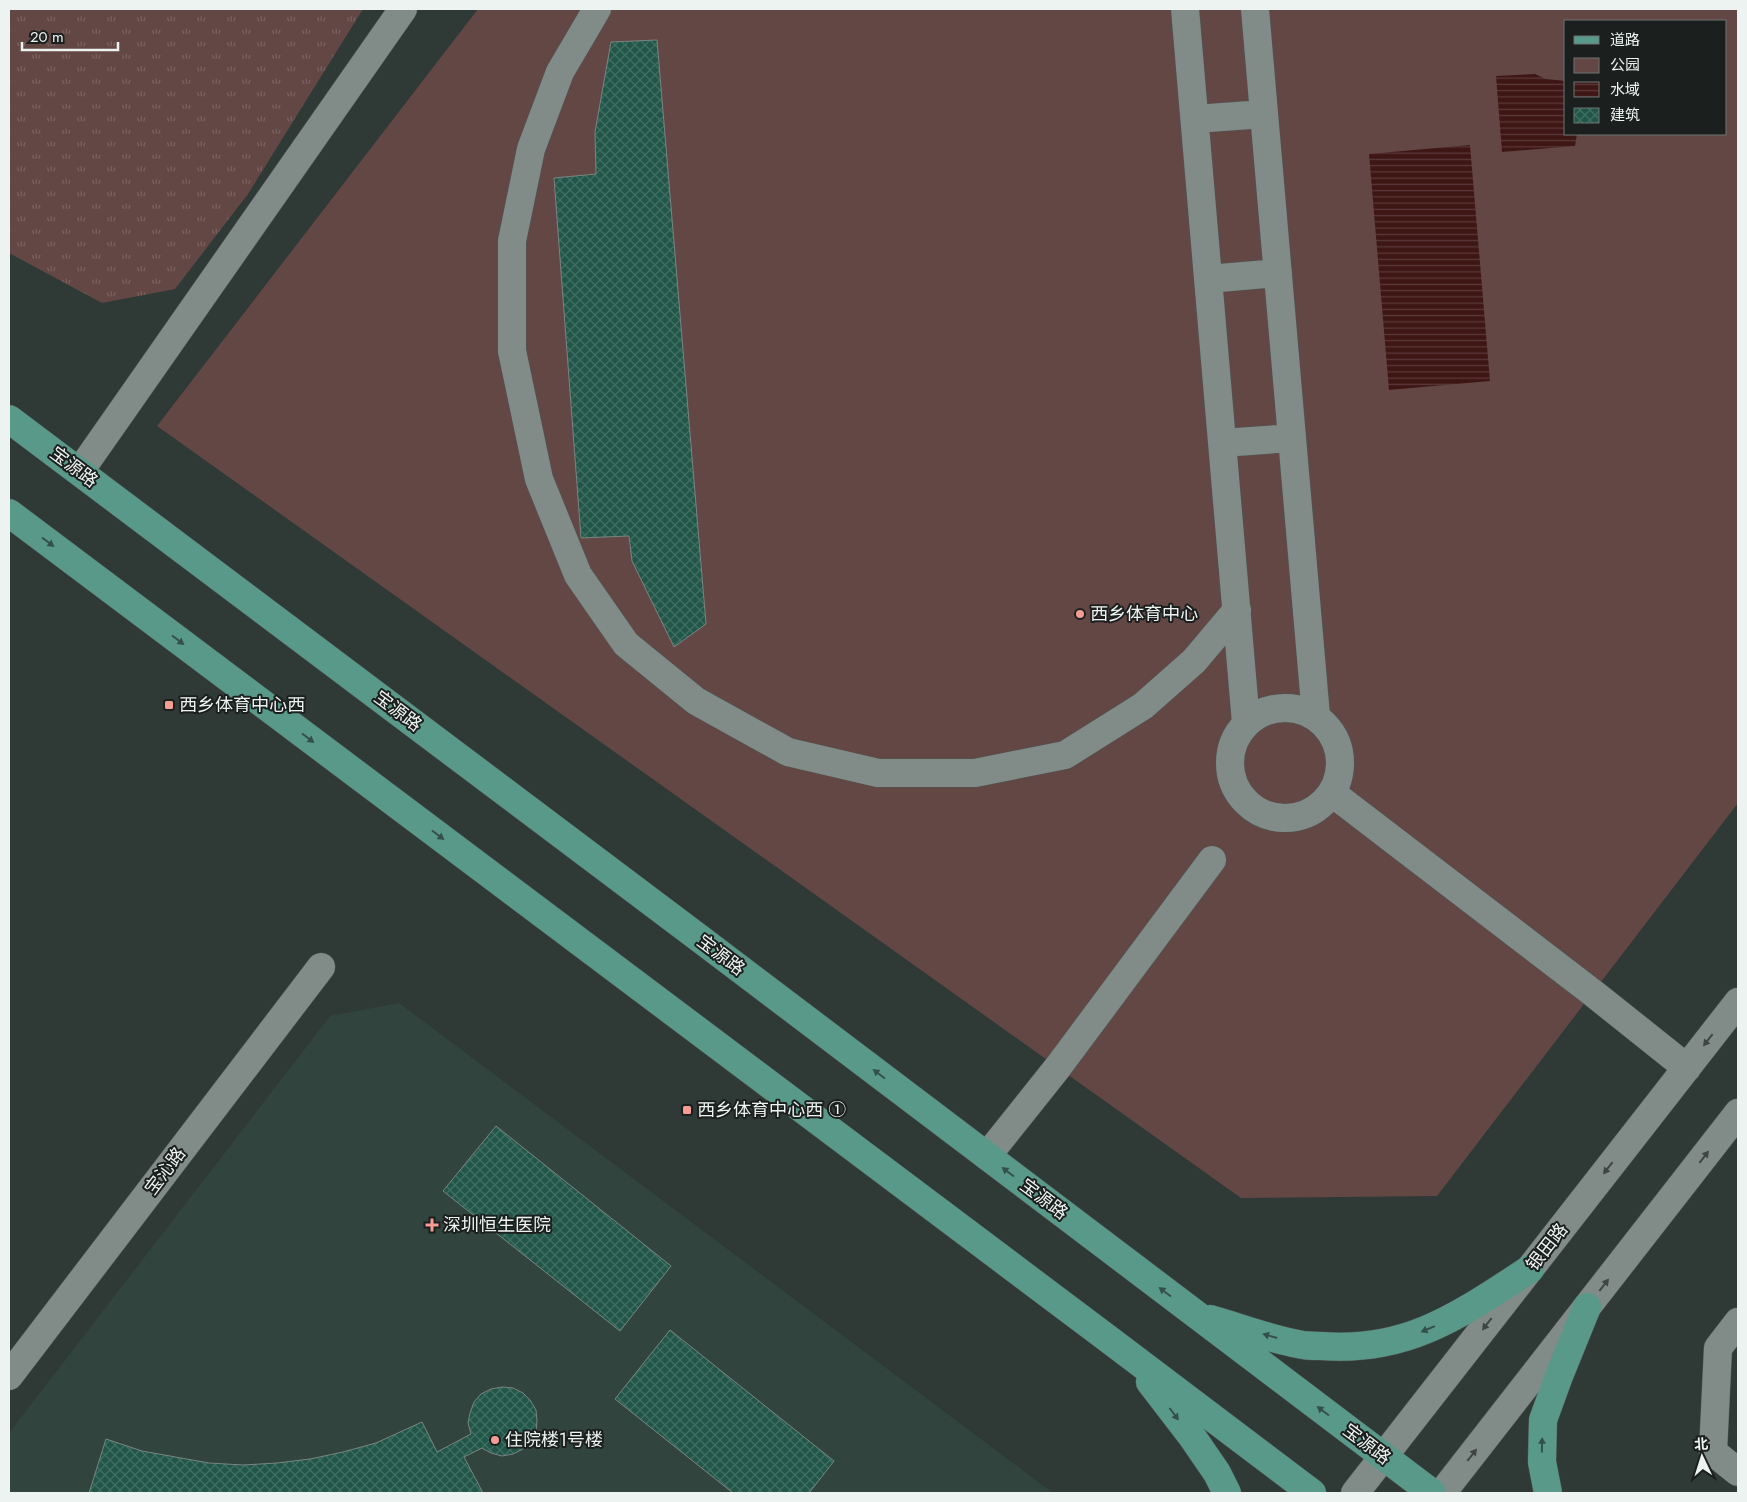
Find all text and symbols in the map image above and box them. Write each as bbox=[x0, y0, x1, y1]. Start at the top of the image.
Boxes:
scale bar bbox=[22, 20, 119, 52]
legend bbox=[1564, 20, 1727, 135]
text: 20 m bbox=[30, 26, 64, 48]
text: 道路 bbox=[1610, 29, 1640, 51]
text: 公园 bbox=[1610, 54, 1640, 76]
text: 水域 bbox=[1610, 79, 1640, 101]
text: 建筑 bbox=[1610, 104, 1640, 126]
street label: 宝源路 bbox=[45, 440, 103, 494]
one-way arrow bbox=[41, 537, 54, 548]
place label: 西乡体育中心 bbox=[1090, 601, 1198, 627]
marker: 西乡体育中心 bbox=[1074, 608, 1086, 620]
one-way arrow bbox=[171, 635, 185, 645]
street label: 宝源路 bbox=[369, 684, 427, 738]
place label: 西乡体育中心西 bbox=[179, 692, 305, 718]
marker: 西乡体育中心西 bbox=[163, 699, 175, 711]
one-way arrow bbox=[301, 732, 314, 743]
one-way arrow bbox=[431, 830, 445, 840]
street label: 宝源路 bbox=[692, 928, 750, 982]
one-way arrow bbox=[1703, 1033, 1714, 1046]
one-way arrow bbox=[872, 1069, 886, 1079]
place label: 西乡体育中心西 ① bbox=[697, 1097, 846, 1123]
marker: 西乡体育中心西 ① bbox=[681, 1104, 693, 1116]
street label: 宝沁路 bbox=[138, 1142, 192, 1200]
one-way arrow bbox=[1699, 1150, 1709, 1164]
one-way arrow bbox=[1603, 1162, 1614, 1175]
one-way arrow bbox=[1002, 1167, 1015, 1178]
street label: 宝源路 bbox=[1015, 1172, 1073, 1226]
place label: 深圳恒生医院 bbox=[443, 1212, 551, 1238]
marker: 深圳恒生医院 bbox=[425, 1218, 439, 1232]
street label: 银田路 bbox=[1520, 1218, 1574, 1276]
one-way arrow bbox=[1599, 1278, 1609, 1292]
one-way arrow bbox=[1158, 1287, 1172, 1297]
one-way arrow bbox=[1482, 1317, 1492, 1331]
one-way arrow bbox=[1421, 1326, 1435, 1334]
one-way arrow bbox=[1262, 1332, 1277, 1340]
one-way arrow bbox=[1316, 1406, 1330, 1416]
one-way arrow bbox=[1169, 1407, 1179, 1421]
street label: 宝源路 bbox=[1338, 1417, 1396, 1471]
place label: 住院楼1号楼 bbox=[505, 1427, 603, 1453]
north arrow bbox=[1677, 1432, 1727, 1482]
marker: 住院楼1号楼 bbox=[489, 1434, 501, 1446]
text: 北 bbox=[1693, 1434, 1709, 1454]
one-way arrow bbox=[1538, 1437, 1546, 1453]
one-way arrow bbox=[1466, 1449, 1477, 1462]

